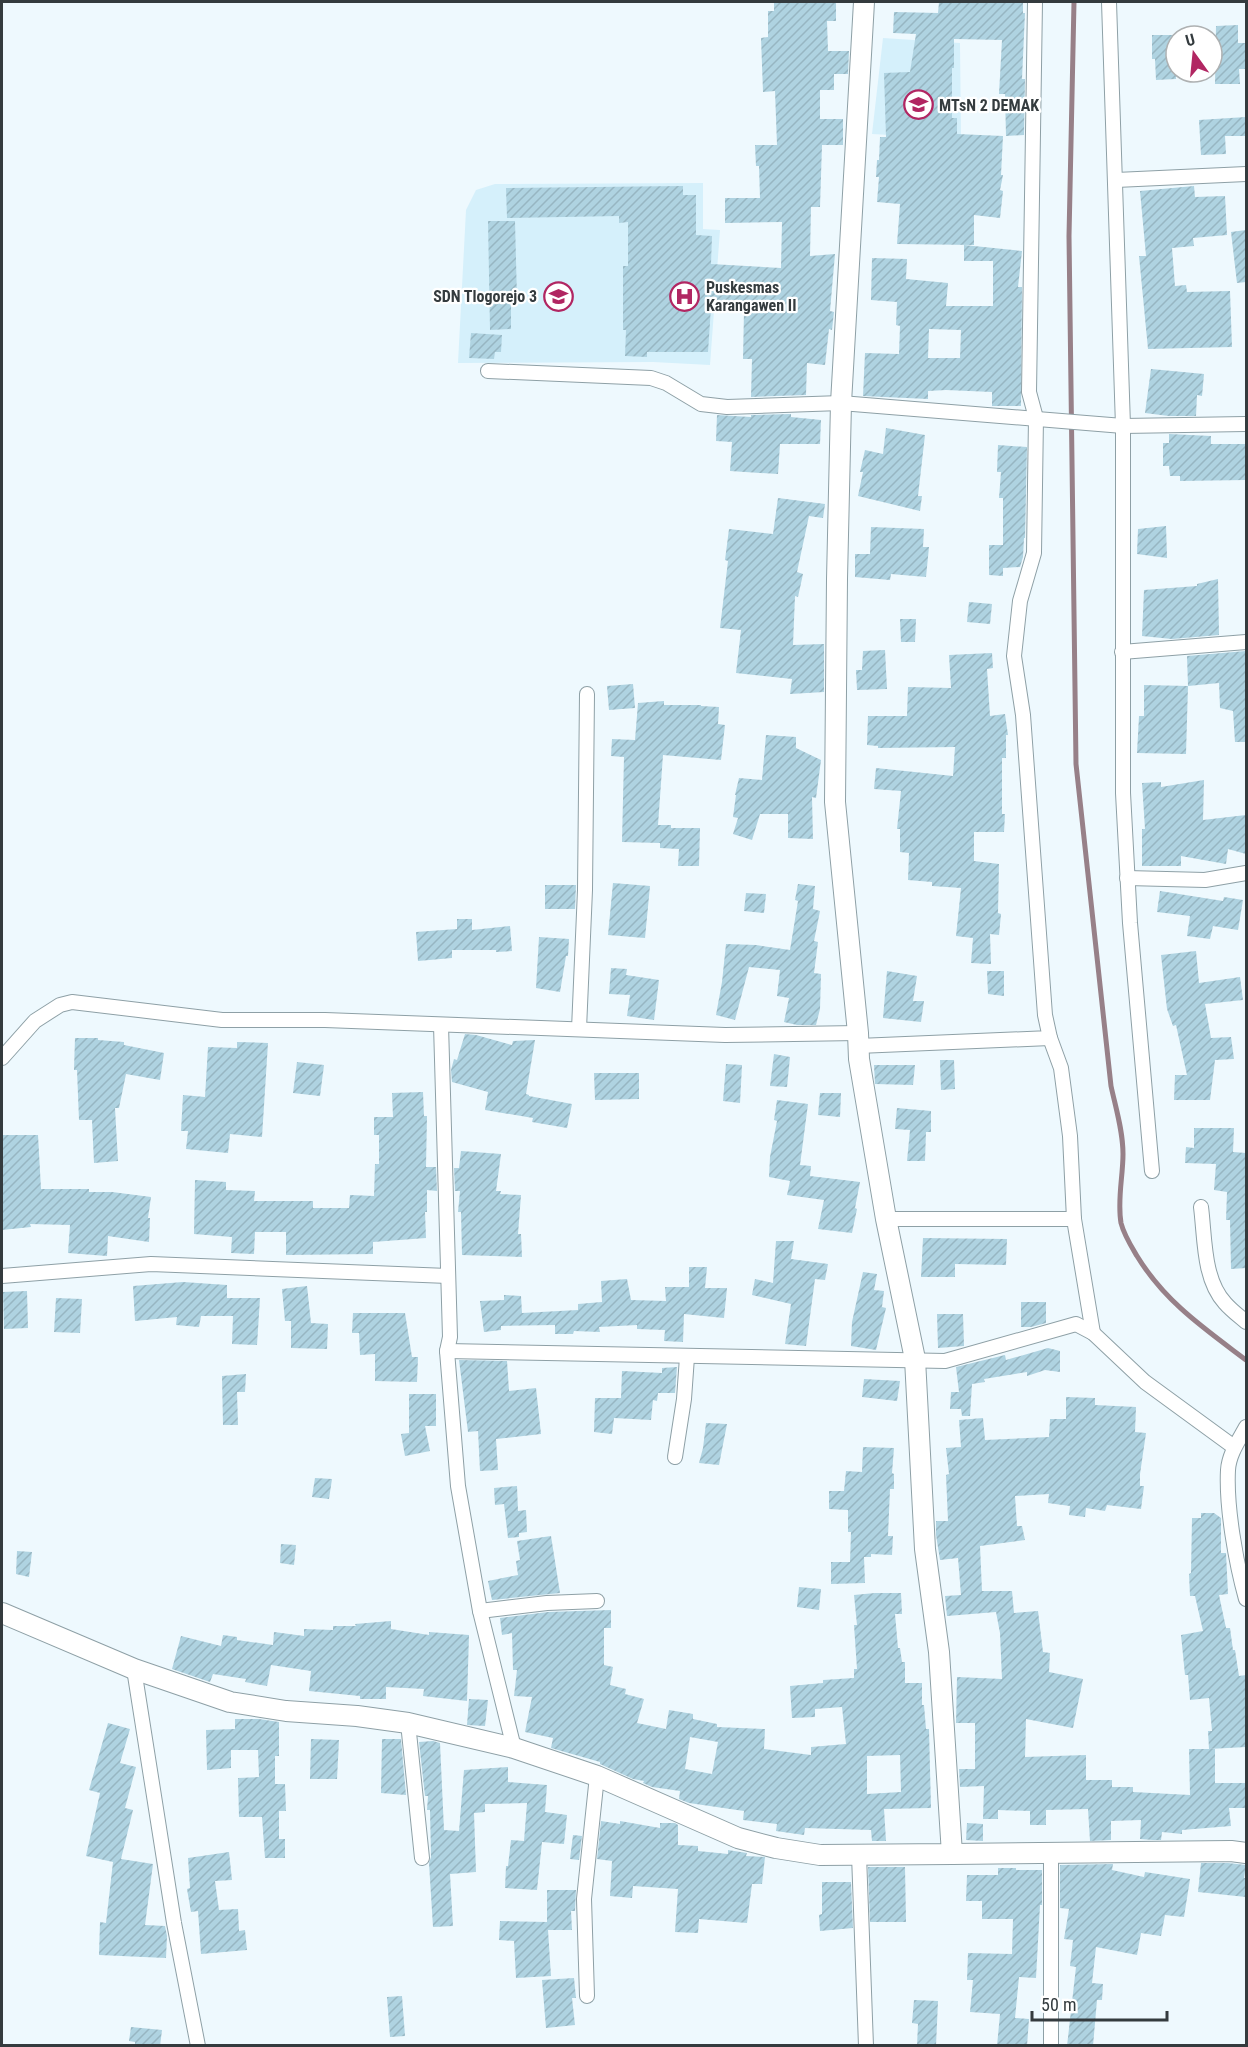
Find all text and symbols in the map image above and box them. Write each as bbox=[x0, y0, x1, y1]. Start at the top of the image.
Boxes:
north arrow bbox=[1164, 24, 1224, 84]
text: U bbox=[1183, 30, 1197, 50]
school or university icon: MTsN 2 DEMAK bbox=[902, 89, 934, 121]
place label: MTsN 2 DEMAK bbox=[939, 96, 1039, 115]
place label: Puskesmas Karangawen II bbox=[706, 278, 796, 315]
school or university icon: SDN Tlogorejo 3 bbox=[542, 280, 574, 312]
hospital icon: Puskesmas Karangawen II bbox=[669, 280, 701, 312]
place label: SDN Tlogorejo 3 bbox=[433, 287, 537, 306]
scale bar bbox=[1032, 1984, 1167, 2022]
text: 50 m bbox=[1041, 1994, 1076, 2015]

